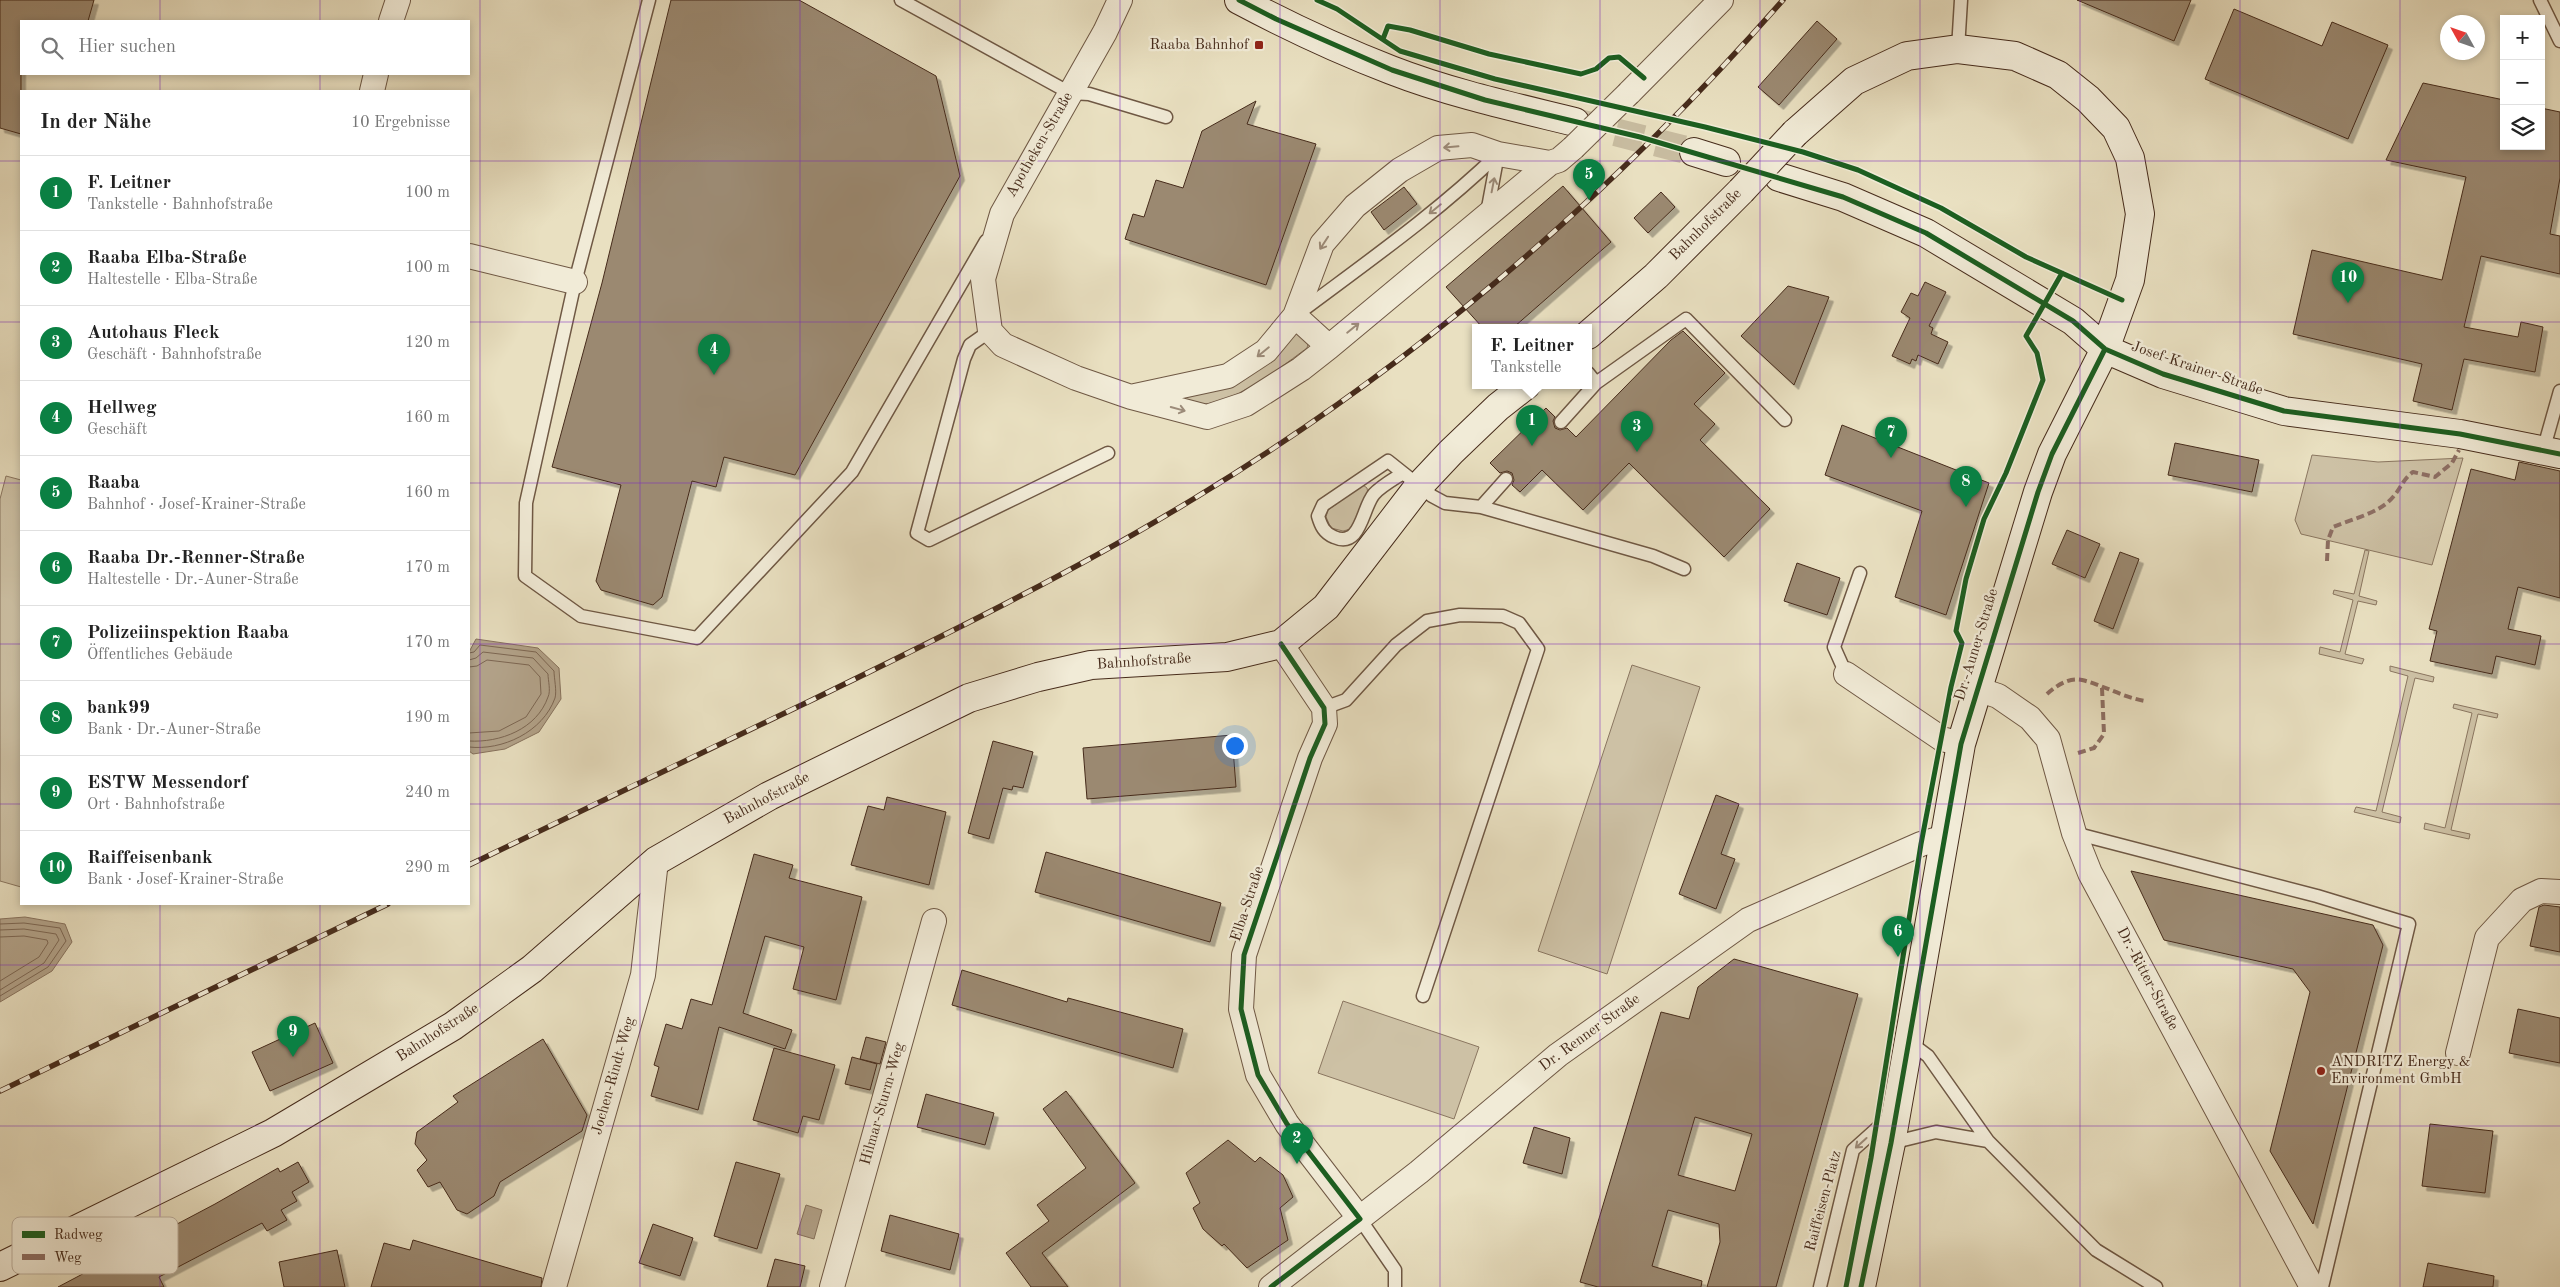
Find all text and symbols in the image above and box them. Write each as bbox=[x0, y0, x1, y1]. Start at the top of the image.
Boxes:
north arrow bbox=[2440, 15, 2485, 60]
map controls bbox=[2500, 15, 2545, 150]
button: + bbox=[2500, 15, 2545, 60]
search box bbox=[20, 20, 470, 75]
icon: search bbox=[38, 34, 66, 62]
text: Hier suchen bbox=[78, 38, 176, 57]
place label: Raaba Bahnhof bbox=[1150, 38, 1250, 53]
marker: Raaba Bahnhof bbox=[1253, 39, 1265, 51]
button: − bbox=[2500, 60, 2545, 105]
street label: Apotheken-Straße bbox=[1004, 90, 1076, 200]
button: layers bbox=[2500, 105, 2545, 150]
text: In der Nähe bbox=[40, 112, 151, 133]
text: 10 Ergebnisse bbox=[351, 115, 450, 131]
one-way arrow bbox=[1443, 142, 1459, 152]
pin: 5 bbox=[1573, 159, 1605, 200]
text: F. Leitner bbox=[87, 174, 171, 193]
one-way arrow bbox=[1488, 178, 1498, 194]
text: 1 bbox=[51, 185, 61, 201]
text: 100 m bbox=[405, 185, 450, 201]
street label: Bahnhofstraße bbox=[1667, 186, 1745, 264]
text: Tankstelle · Bahnhofstraße bbox=[87, 197, 273, 213]
one-way arrow bbox=[1428, 204, 1441, 215]
one-way arrow bbox=[1319, 236, 1330, 250]
text: Raaba Elba-Straße bbox=[87, 249, 247, 268]
text: 2 bbox=[51, 260, 61, 276]
text: 100 m bbox=[405, 260, 450, 276]
pin: 10 bbox=[2332, 262, 2364, 303]
text: Haltestelle · Elba-Straße bbox=[87, 272, 257, 288]
one-way arrow bbox=[1346, 323, 1359, 334]
text: Autohaus Fleck bbox=[87, 324, 220, 343]
popup bbox=[1472, 324, 1592, 389]
pin: 4 bbox=[698, 334, 730, 375]
text: 3 bbox=[51, 335, 61, 351]
text: 120 m bbox=[405, 335, 450, 351]
text: F. Leitner bbox=[1490, 337, 1574, 356]
street label: Josef-Krainer-Straße bbox=[2129, 339, 2265, 399]
text: Geschäft · Bahnhofstraße bbox=[87, 347, 262, 363]
one-way arrow bbox=[1256, 347, 1269, 358]
text: Tankstelle bbox=[1490, 360, 1561, 376]
text: Hellweg bbox=[87, 399, 157, 418]
one-way arrow bbox=[1170, 405, 1186, 414]
pin: 1 bbox=[1516, 405, 1548, 446]
text: 4 bbox=[51, 410, 61, 426]
text: 160 m bbox=[405, 410, 450, 426]
pin: 3 bbox=[1621, 411, 1653, 452]
pin: 7 bbox=[1875, 417, 1907, 458]
text: Geschäft bbox=[87, 422, 147, 438]
pin: 8 bbox=[1950, 466, 1982, 507]
text: Raaba bbox=[87, 474, 140, 493]
text: 5 bbox=[51, 485, 61, 501]
text: 160 m bbox=[405, 485, 450, 501]
text: Bahnhof · Josef-Krainer-Straße bbox=[87, 497, 306, 513]
text: Raaba Dr.-Renner-Straße bbox=[87, 549, 305, 568]
text: 6 bbox=[51, 560, 61, 576]
text: 170 m bbox=[405, 560, 450, 576]
text: Haltestelle · Dr.-Auner-Straße bbox=[87, 572, 299, 588]
street label: Dr.-Auner-Straße bbox=[1953, 587, 2001, 703]
text: Polizeiinspektion Raaba bbox=[87, 624, 289, 643]
text: 7 bbox=[51, 635, 61, 651]
text: 170 m bbox=[405, 635, 450, 651]
text: Öffentliches Gebäude bbox=[87, 647, 233, 663]
street label: Bahnhofstraße bbox=[1096, 651, 1192, 673]
text: bank99 bbox=[87, 699, 150, 718]
text: 8 bbox=[51, 710, 61, 726]
text: 190 m bbox=[405, 710, 450, 726]
text: Bank · Dr.-Auner-Straße bbox=[87, 722, 261, 738]
your location bbox=[1222, 733, 1248, 759]
street label: Bahnhofstraße bbox=[722, 770, 812, 828]
text: ESTW Messendorf bbox=[87, 774, 248, 793]
text: 9 bbox=[51, 785, 61, 801]
text: 240 m bbox=[405, 785, 450, 801]
text: Ort · Bahnhofstraße bbox=[87, 797, 225, 813]
text: Raiffeisenbank bbox=[87, 849, 213, 868]
text: 10 bbox=[47, 860, 65, 876]
text: 290 m bbox=[405, 860, 450, 876]
street label: Elba-Straße bbox=[1229, 865, 1267, 943]
text: Bank · Josef-Krainer-Straße bbox=[87, 872, 284, 888]
pin: 6 bbox=[1882, 916, 1914, 957]
street label: Dr.-Ritter-Straße bbox=[2114, 925, 2181, 1033]
street label: Dr. Renner Straße bbox=[1537, 992, 1643, 1074]
street label: Bahnhofstraße bbox=[394, 1001, 482, 1065]
street label: Jochen-Rindt-Weg bbox=[590, 1015, 638, 1137]
pin: 9 bbox=[277, 1016, 309, 1057]
street label: Hilmar-Sturm-Weg bbox=[858, 1041, 908, 1167]
place label: ANDRITZ Energy & Environment GmbH bbox=[2331, 1055, 2471, 1087]
marker: ANDRITZ Energy & Environment GmbH bbox=[2315, 1065, 2327, 1077]
pin: 2 bbox=[1281, 1123, 1313, 1164]
one-way arrow bbox=[1854, 1137, 1867, 1149]
street label: Raiffeisen-Platz bbox=[1803, 1149, 1845, 1253]
legend bbox=[12, 1217, 178, 1274]
text: Radweg bbox=[54, 1228, 103, 1242]
text: Weg bbox=[54, 1251, 82, 1265]

